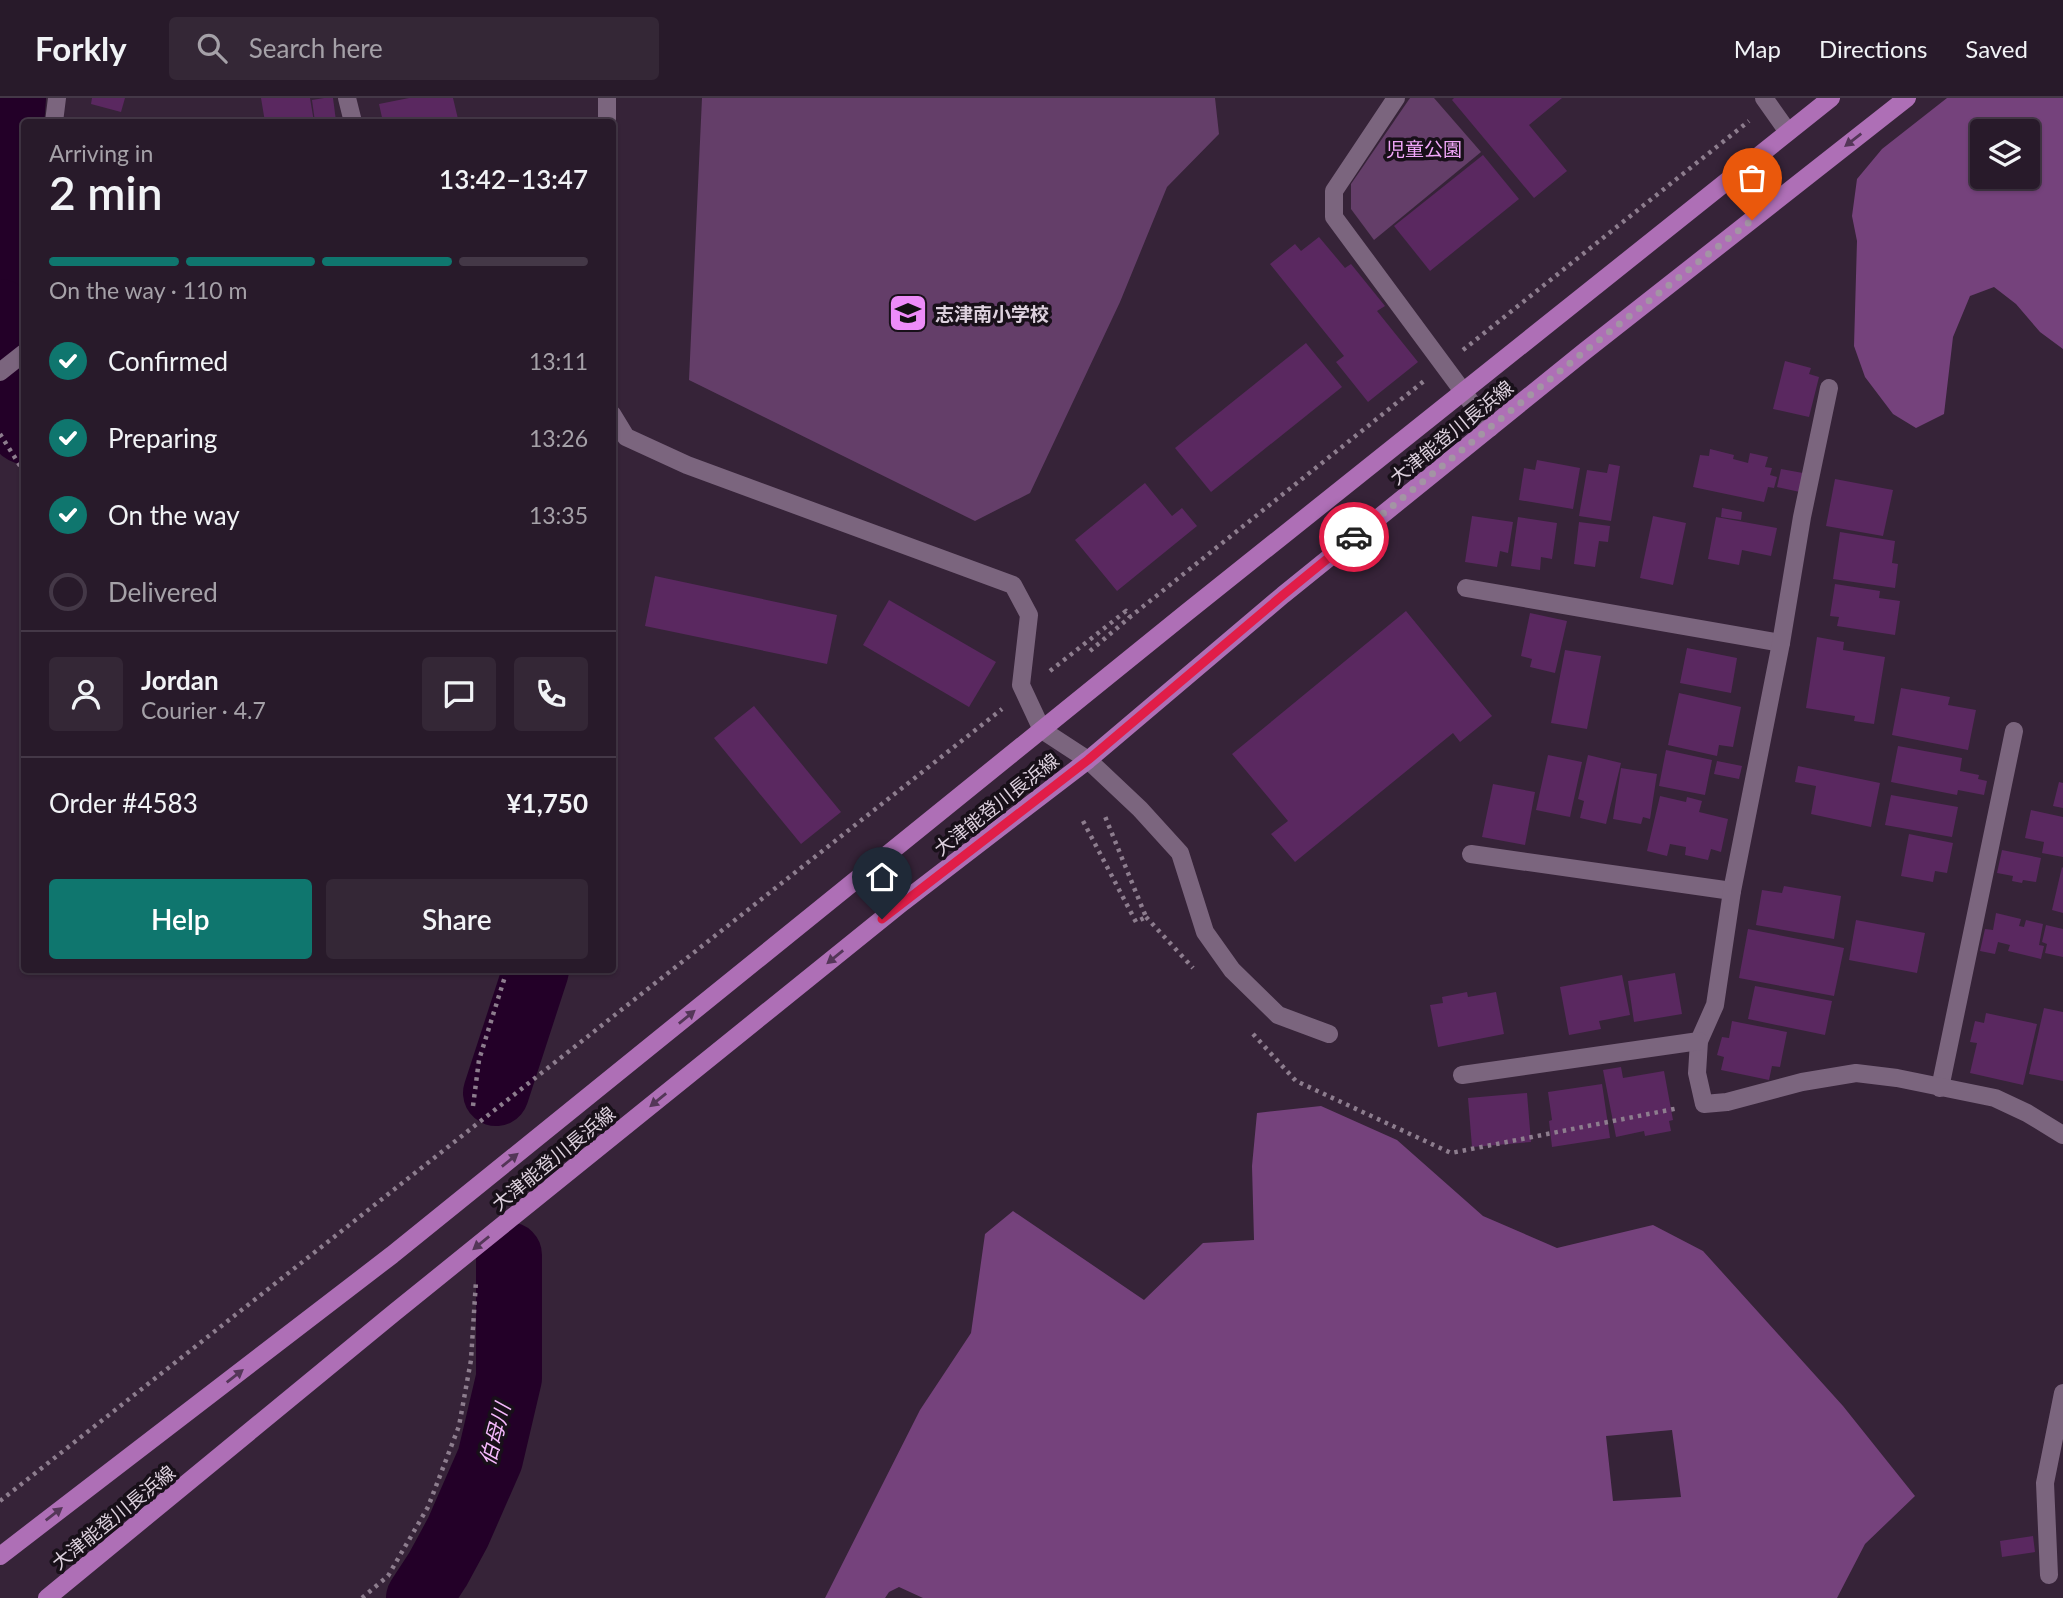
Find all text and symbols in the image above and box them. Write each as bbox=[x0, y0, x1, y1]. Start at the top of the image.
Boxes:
search box bbox=[169, 17, 659, 80]
text: Forkly bbox=[35, 28, 127, 68]
icon: search bbox=[193, 29, 231, 67]
text: Search here bbox=[249, 32, 383, 64]
text: Map bbox=[1734, 34, 1781, 63]
text: Directions bbox=[1819, 34, 1927, 63]
text: Saved bbox=[1965, 34, 2028, 63]
map controls bbox=[1970, 119, 2040, 189]
button: layers bbox=[1970, 119, 2040, 189]
one-way arrow bbox=[1845, 133, 1863, 148]
park label: 児童公園 bbox=[1386, 137, 1462, 160]
text: Arriving in bbox=[49, 139, 153, 167]
pin bbox=[1722, 148, 1782, 220]
icon: bag bbox=[1733, 159, 1771, 197]
text: 13:42–13:47 bbox=[439, 163, 588, 195]
text: 2 min bbox=[49, 165, 163, 220]
text: On the way · 110 m bbox=[49, 276, 248, 304]
school or university icon: 志津南小学校 bbox=[887, 292, 929, 334]
place label: 志津南小学校 bbox=[935, 302, 1049, 325]
icon: check bbox=[49, 342, 87, 380]
text: Confirmed bbox=[108, 345, 228, 377]
text: 13:11 bbox=[529, 347, 588, 375]
street label: 大津能登川長浜線 bbox=[1385, 375, 1517, 489]
icon: check bbox=[49, 419, 87, 457]
text: Preparing bbox=[108, 422, 217, 454]
text: 13:26 bbox=[529, 424, 588, 452]
icon: check bbox=[49, 496, 87, 534]
text: On the way bbox=[108, 499, 240, 531]
text: 13:35 bbox=[529, 501, 588, 529]
courier bbox=[1319, 502, 1389, 572]
icon: car bbox=[1335, 518, 1373, 556]
text: Delivered bbox=[108, 576, 218, 608]
button: person bbox=[49, 657, 123, 731]
button: chat bbox=[422, 657, 496, 731]
button: phone bbox=[514, 657, 588, 731]
text: Jordan bbox=[141, 664, 219, 696]
text: Courier · 4.7 bbox=[141, 696, 266, 724]
street label: 大津能登川長浜線 bbox=[929, 748, 1063, 860]
text: Order #4583 bbox=[49, 787, 198, 819]
text: ¥1,750 bbox=[507, 787, 588, 819]
pin bbox=[852, 847, 912, 919]
icon: home bbox=[863, 858, 901, 896]
button: Help bbox=[49, 879, 312, 959]
button: Share bbox=[326, 879, 588, 959]
one-way arrow bbox=[827, 949, 844, 964]
one-way arrow bbox=[678, 1010, 696, 1025]
one-way arrow bbox=[649, 1092, 667, 1106]
street label: 大津能登川長浜線 bbox=[487, 1101, 619, 1215]
one-way arrow bbox=[501, 1153, 518, 1168]
one-way arrow bbox=[472, 1235, 490, 1250]
one-way arrow bbox=[225, 1368, 243, 1383]
water label: 伯母川 bbox=[474, 1398, 515, 1468]
street label: 大津能登川長浜線 bbox=[47, 1460, 179, 1574]
one-way arrow bbox=[45, 1508, 63, 1522]

